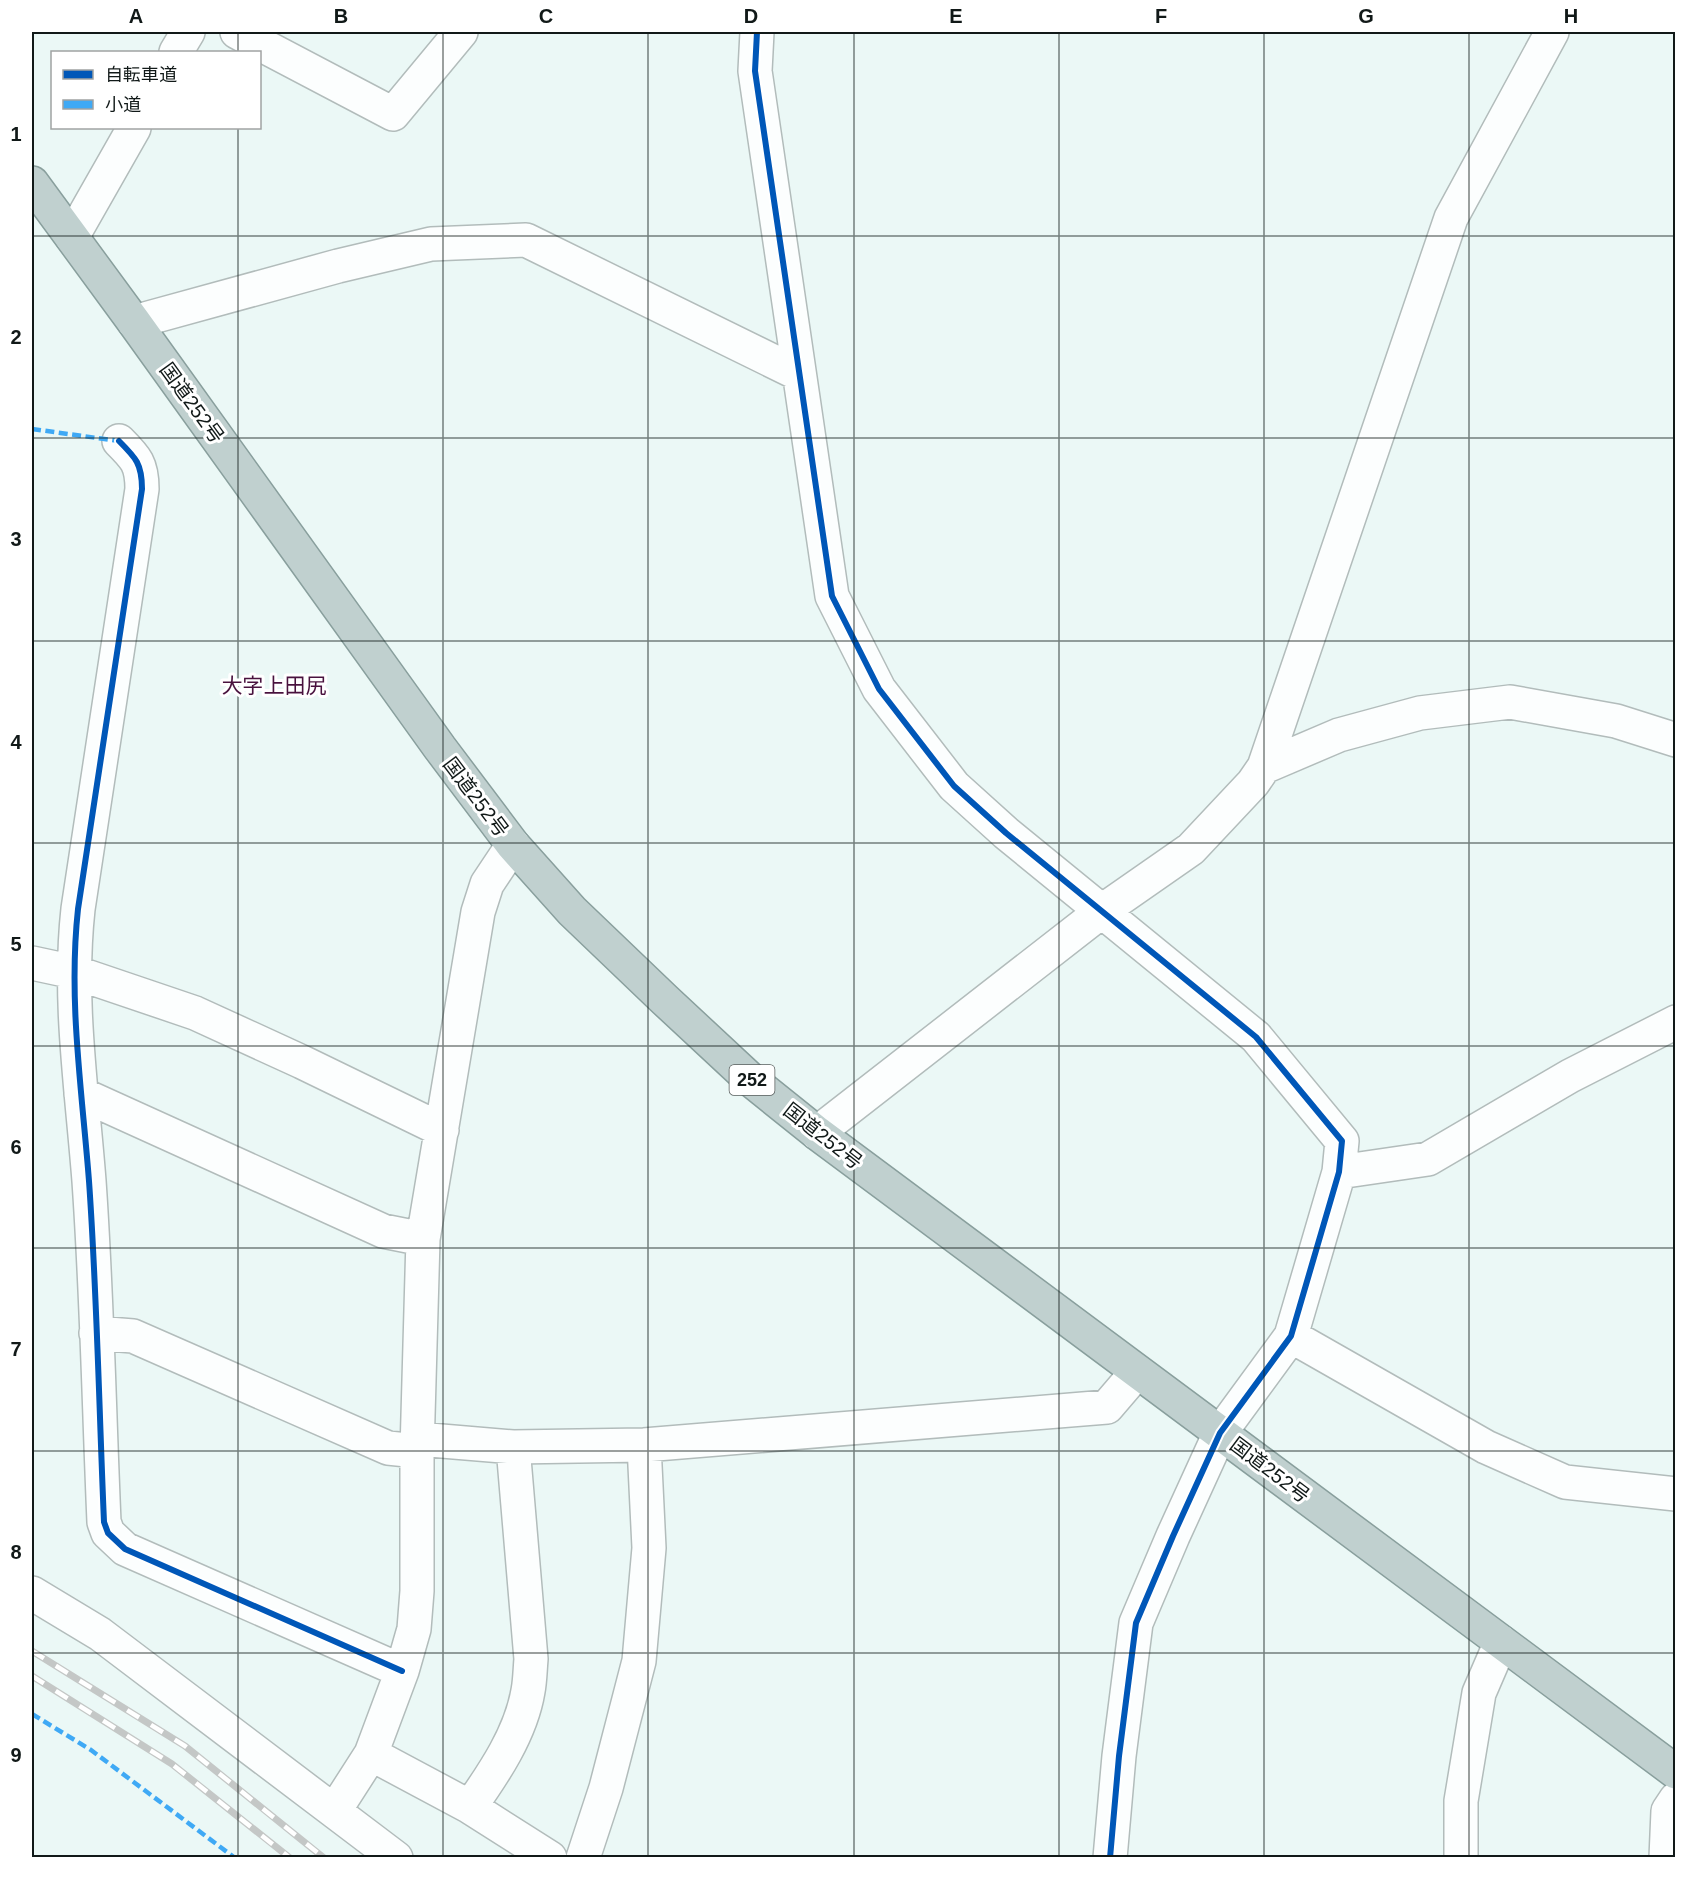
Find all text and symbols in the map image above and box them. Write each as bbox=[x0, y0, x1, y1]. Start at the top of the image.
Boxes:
text: A bbox=[129, 5, 143, 27]
text: B bbox=[334, 5, 348, 27]
text: C bbox=[539, 5, 553, 27]
text: D bbox=[744, 5, 758, 27]
text: E bbox=[949, 5, 963, 27]
text: F bbox=[1155, 5, 1167, 27]
text: G bbox=[1358, 5, 1374, 27]
text: H bbox=[1564, 5, 1578, 27]
legend bbox=[51, 51, 261, 129]
text: 自転車道 bbox=[105, 65, 177, 85]
text: 小道 bbox=[105, 95, 141, 115]
text: 1 bbox=[10, 123, 22, 145]
text: 2 bbox=[10, 326, 22, 348]
street label: 国道252号 bbox=[156, 359, 228, 447]
text: 3 bbox=[10, 528, 22, 550]
district label: 大字上田尻 bbox=[222, 674, 327, 697]
text: 4 bbox=[10, 731, 22, 753]
street label: 国道252号 bbox=[439, 753, 513, 841]
text: 5 bbox=[10, 933, 22, 955]
road number: 252 bbox=[730, 1065, 774, 1095]
street label: 国道252号 bbox=[779, 1099, 867, 1173]
text: 6 bbox=[10, 1136, 22, 1158]
text: 7 bbox=[10, 1338, 22, 1360]
street label: 国道252号 bbox=[1226, 1433, 1314, 1507]
text: 8 bbox=[10, 1541, 22, 1563]
text: 9 bbox=[10, 1744, 22, 1766]

